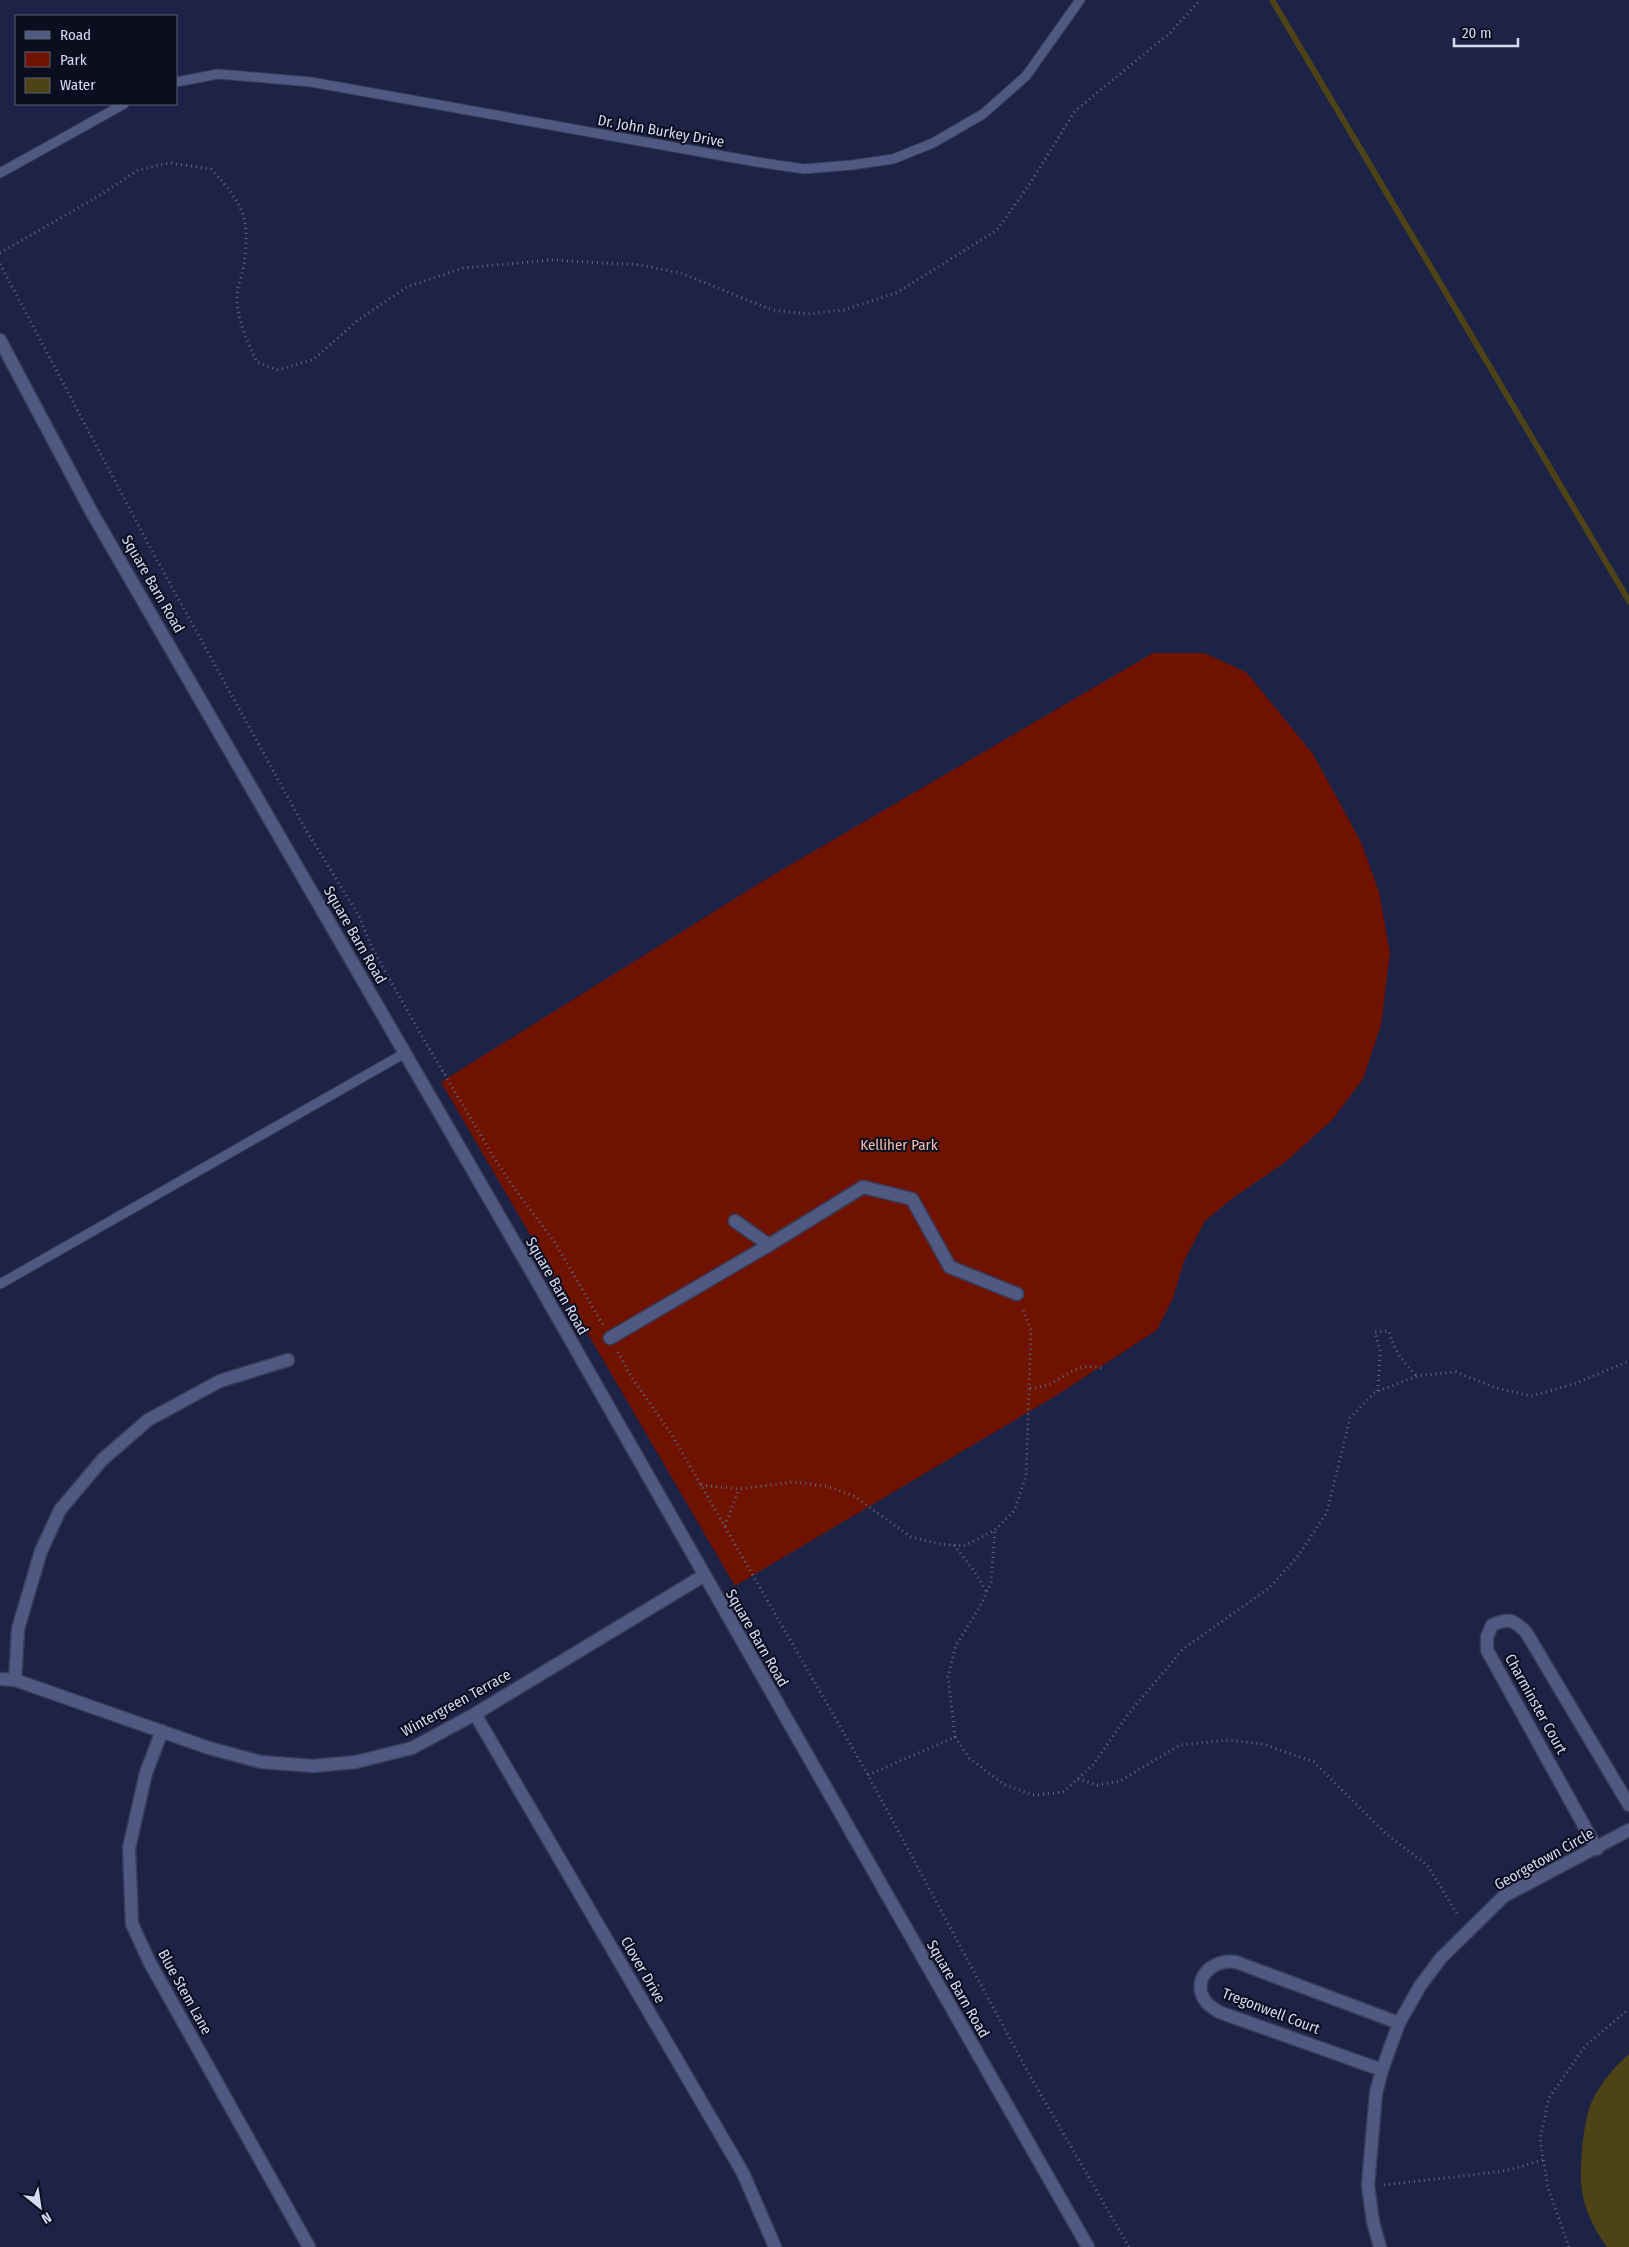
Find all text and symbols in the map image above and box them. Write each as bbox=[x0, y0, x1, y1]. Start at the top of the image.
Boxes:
legend bbox=[15, 15, 178, 105]
scale bar bbox=[1454, 15, 1518, 47]
text: 20 m bbox=[1462, 24, 1492, 42]
text: Road bbox=[60, 26, 91, 44]
text: Park bbox=[60, 51, 87, 69]
text: Water bbox=[60, 76, 96, 94]
street label: Dr. John Burkey Drive bbox=[596, 111, 726, 151]
street label: Square Barn Road bbox=[118, 532, 188, 636]
street label: Square Barn Road bbox=[320, 883, 390, 987]
park label: Kelliher Park bbox=[860, 1136, 938, 1154]
street label: Square Barn Road bbox=[522, 1234, 592, 1338]
street label: Square Barn Road bbox=[722, 1586, 792, 1690]
street label: Charminster Court bbox=[1501, 1651, 1571, 1757]
street label: Wintergreen Terrace bbox=[398, 1665, 514, 1741]
street label: Georgetown Circle bbox=[1491, 1824, 1597, 1894]
street label: Clover Drive bbox=[617, 1934, 669, 2006]
street label: Square Barn Road bbox=[923, 1937, 993, 2041]
street label: Blue Stem Lane bbox=[154, 1946, 216, 2038]
street label: Tregonwell Court bbox=[1220, 1984, 1322, 2038]
north arrow bbox=[15, 2182, 65, 2232]
text: N bbox=[38, 2208, 54, 2227]

